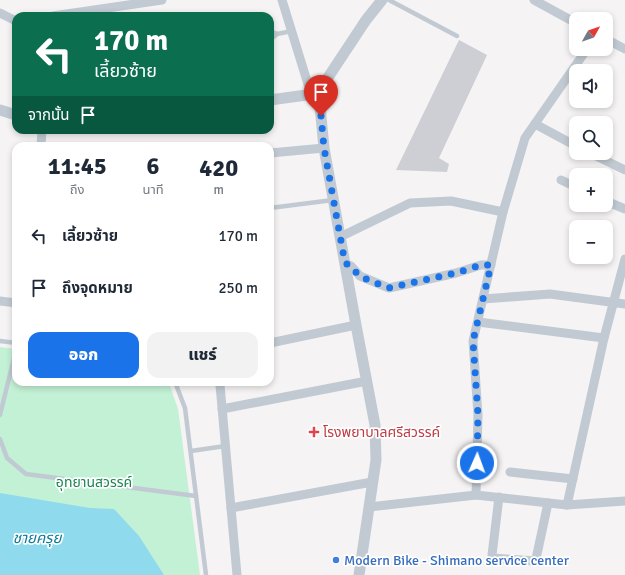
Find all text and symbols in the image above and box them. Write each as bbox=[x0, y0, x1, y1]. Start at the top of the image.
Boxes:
north arrow bbox=[569, 12, 613, 56]
map controls bbox=[569, 12, 613, 264]
text: 170 m bbox=[94, 24, 168, 58]
icon: left bbox=[28, 28, 80, 80]
text: เลี้ยวซ้าย bbox=[94, 60, 157, 82]
button: sound bbox=[569, 64, 613, 108]
pin bbox=[304, 75, 338, 116]
icon: arrive bbox=[310, 81, 332, 103]
icon: arrive bbox=[77, 104, 99, 126]
text: จากนั้น bbox=[28, 106, 69, 124]
button: search bbox=[569, 116, 613, 160]
text: 11:45 bbox=[48, 151, 107, 181]
text: 6 bbox=[147, 151, 159, 181]
text: 420 bbox=[199, 153, 238, 183]
button: + bbox=[569, 168, 613, 212]
text: ถึง bbox=[70, 182, 85, 198]
text: นาที bbox=[142, 182, 164, 198]
text: m bbox=[214, 182, 224, 198]
button: − bbox=[569, 220, 613, 264]
icon: left bbox=[28, 225, 50, 247]
text: เลี้ยวซ้าย bbox=[62, 227, 118, 245]
text: 170 m bbox=[218, 227, 258, 245]
icon: arrive bbox=[28, 277, 50, 299]
text: ถึงจุดหมาย bbox=[62, 279, 133, 297]
text: 250 m bbox=[218, 279, 258, 297]
button: ออก bbox=[28, 332, 139, 378]
button: แชร์ bbox=[147, 332, 258, 378]
place label: โรงพยาบาลศรีสวรรค์ bbox=[323, 424, 440, 441]
marker: โรงพยาบาลศรีสวรรค์ bbox=[308, 426, 320, 438]
position arrow bbox=[456, 442, 498, 484]
park label: อุทยานสวรรค์ bbox=[56, 474, 132, 491]
water label: ชายครุย bbox=[13, 529, 62, 547]
place label: Modern Bike - Shimano service center bbox=[344, 552, 570, 569]
marker: Modern Bike - Shimano service center bbox=[331, 555, 341, 565]

